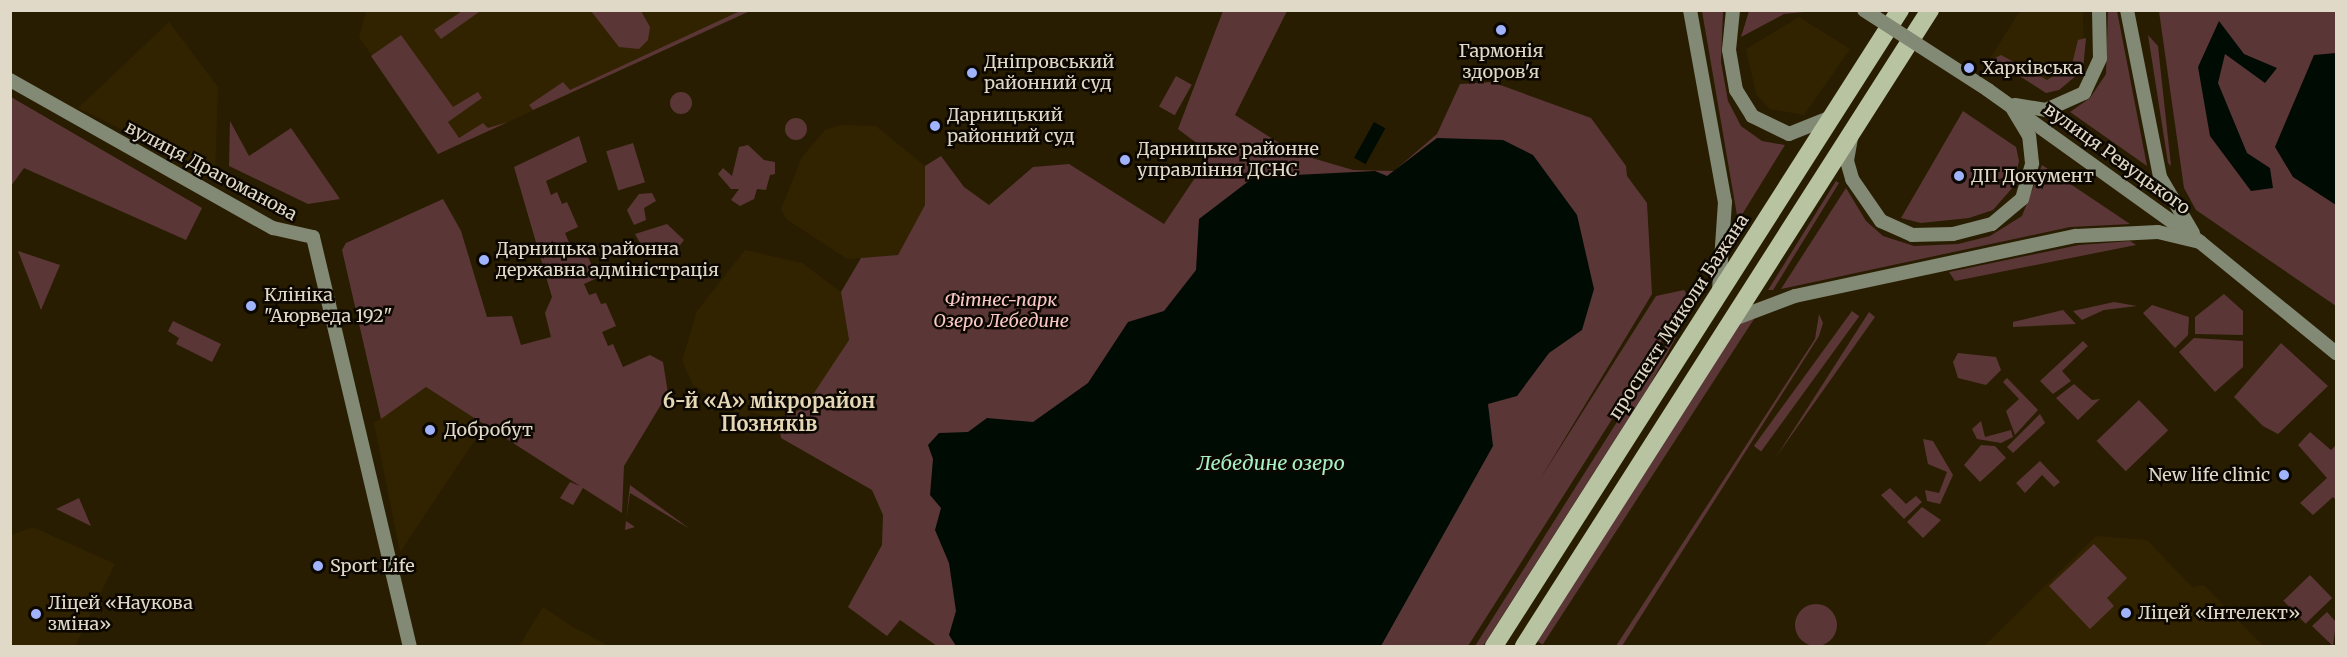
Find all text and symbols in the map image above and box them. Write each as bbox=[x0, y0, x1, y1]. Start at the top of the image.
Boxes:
marker: Гармонія здоров'я bbox=[1492, 21, 1510, 39]
place label: Гармонія здоров'я bbox=[1459, 41, 1543, 84]
place label: Дніпровський районний суд bbox=[984, 52, 1115, 94]
place label: Харківська bbox=[1982, 57, 2083, 79]
marker: Харківська bbox=[1960, 59, 1978, 77]
marker: Дніпровський районний суд bbox=[965, 66, 979, 80]
street label: вулиця Ревуцького bbox=[2040, 99, 2194, 219]
place label: Дарницький районний суд bbox=[947, 105, 1075, 148]
street label: вулиця Драгоманова bbox=[121, 117, 301, 225]
marker: Дарницький районний суд bbox=[928, 119, 942, 133]
place label: Дарницьке районне управління ДСНС bbox=[1137, 139, 1319, 182]
marker: Дарницьке районне управління ДСНС bbox=[1118, 153, 1132, 167]
place label: ДП Документ bbox=[1971, 165, 2094, 187]
marker: ДП Документ bbox=[1952, 169, 1966, 183]
street label: проспект Миколи Бажана bbox=[1604, 210, 1754, 424]
place label: Дарницька районна державна адміністрація bbox=[496, 239, 719, 282]
marker: Дарницька районна державна адміністрація bbox=[477, 253, 491, 267]
place label: Клініка "Аюрведа 192" bbox=[264, 285, 392, 328]
park label: Фітнес-парк Озеро Лебедине bbox=[933, 290, 1069, 332]
marker: Клініка "Аюрведа 192" bbox=[242, 297, 260, 315]
district label: 6-й «А» мікрорайон Позняків bbox=[663, 389, 875, 436]
place label: Добробут bbox=[444, 419, 533, 441]
marker: Добробут bbox=[421, 421, 439, 439]
water label: Лебедине озеро bbox=[1197, 450, 1345, 474]
place label: New life clinic bbox=[2148, 464, 2270, 486]
marker: New life clinic bbox=[2275, 466, 2293, 484]
place label: Sport Life bbox=[330, 555, 415, 577]
marker: Sport Life bbox=[311, 559, 325, 573]
place label: Ліцей «Наукова зміна» bbox=[48, 593, 193, 636]
place label: Ліцей «Інтелект» bbox=[2138, 602, 2300, 624]
marker: Ліцей «Інтелект» bbox=[2119, 606, 2133, 620]
marker: Ліцей «Наукова зміна» bbox=[29, 607, 43, 621]

